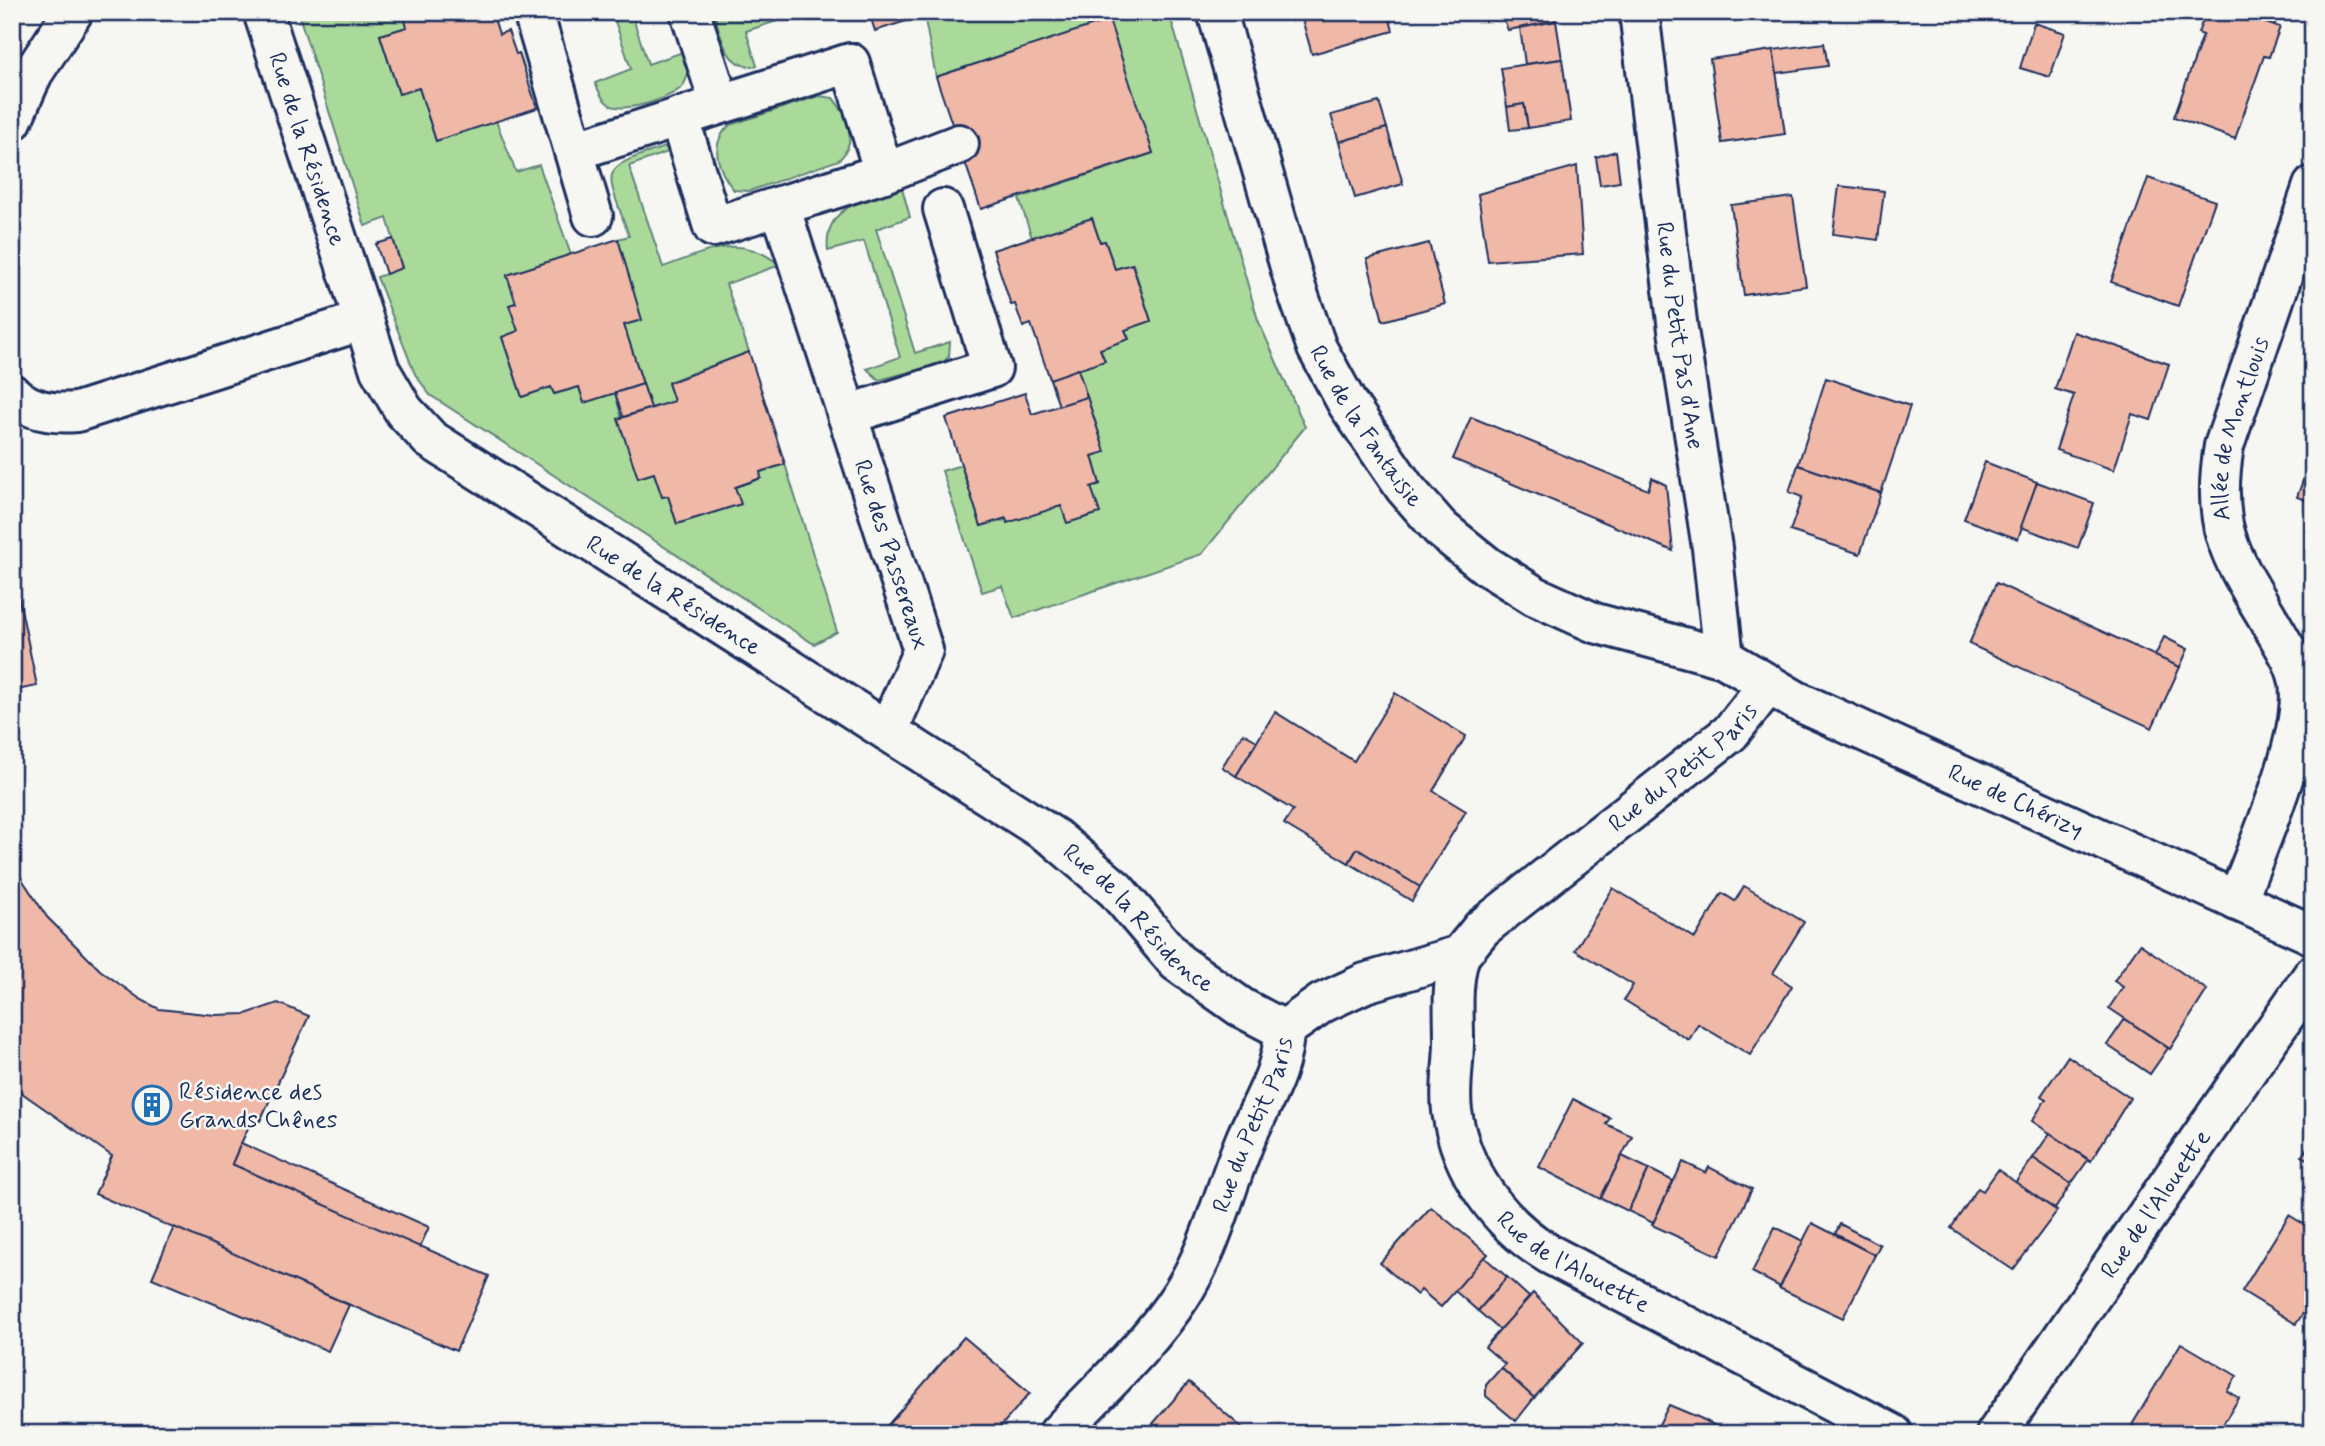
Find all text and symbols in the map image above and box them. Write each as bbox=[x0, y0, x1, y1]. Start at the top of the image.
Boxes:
street label: Rue de la Résidence bbox=[260, 49, 352, 250]
street label: Rue du Petit Pas d'Ane bbox=[1648, 220, 1710, 452]
street label: Allée de Montlouis bbox=[2206, 332, 2277, 523]
street label: Rue de la Fantaisie bbox=[1301, 340, 1429, 515]
street label: Rue des Passereaux bbox=[846, 456, 936, 654]
street label: Rue de la Résidence bbox=[580, 529, 767, 663]
street label: Rue du Petit Paris bbox=[1603, 696, 1765, 840]
street label: Rue de Chérizy bbox=[1943, 757, 2088, 846]
street label: Rue de la Résidence bbox=[1056, 837, 1220, 1000]
street label: Rue du Petit Paris bbox=[1206, 1035, 1301, 1217]
place label: Résidence des Grands Chênes bbox=[179, 1077, 338, 1136]
building icon: Résidence des Grands Chênes bbox=[131, 1084, 173, 1126]
street label: Rue de l'Alouette bbox=[2094, 1124, 2219, 1285]
street label: Rue de l'Alouette bbox=[1489, 1205, 1655, 1321]

